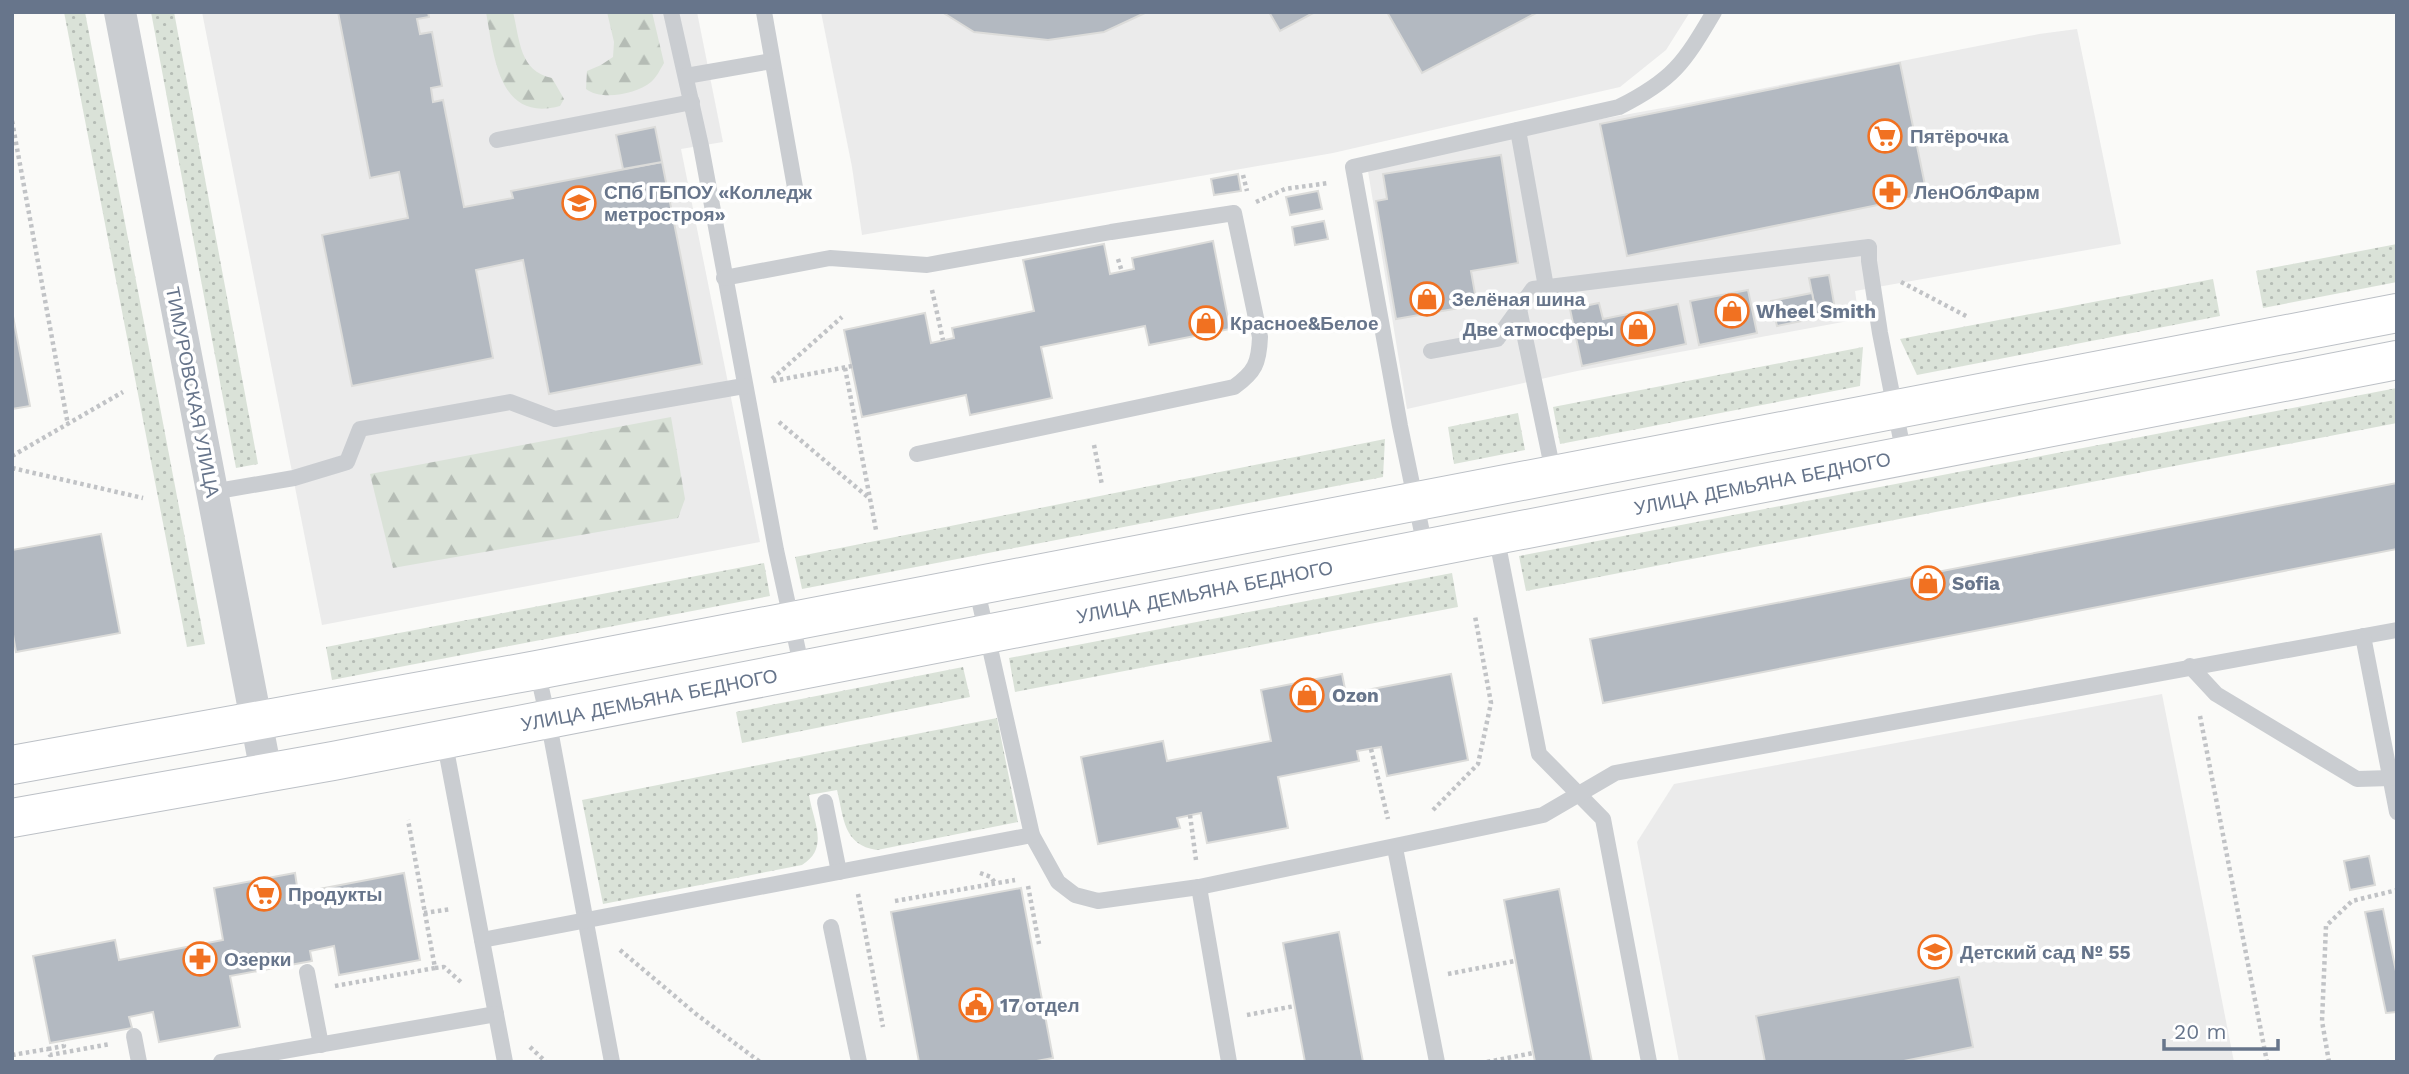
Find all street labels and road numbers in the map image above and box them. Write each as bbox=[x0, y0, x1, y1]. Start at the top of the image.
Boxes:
street label: ТИМУРОВСКАЯ УЛИЦА bbox=[161, 285, 224, 500]
street label: УЛИЦА ДЕМЬЯНА БЕДНОГО bbox=[1632, 448, 1893, 520]
street label: УЛИЦА ДЕМЬЯНА БЕДНОГО bbox=[1074, 556, 1335, 628]
street label: УЛИЦА ДЕМЬЯНА БЕДНОГО bbox=[519, 664, 779, 736]

